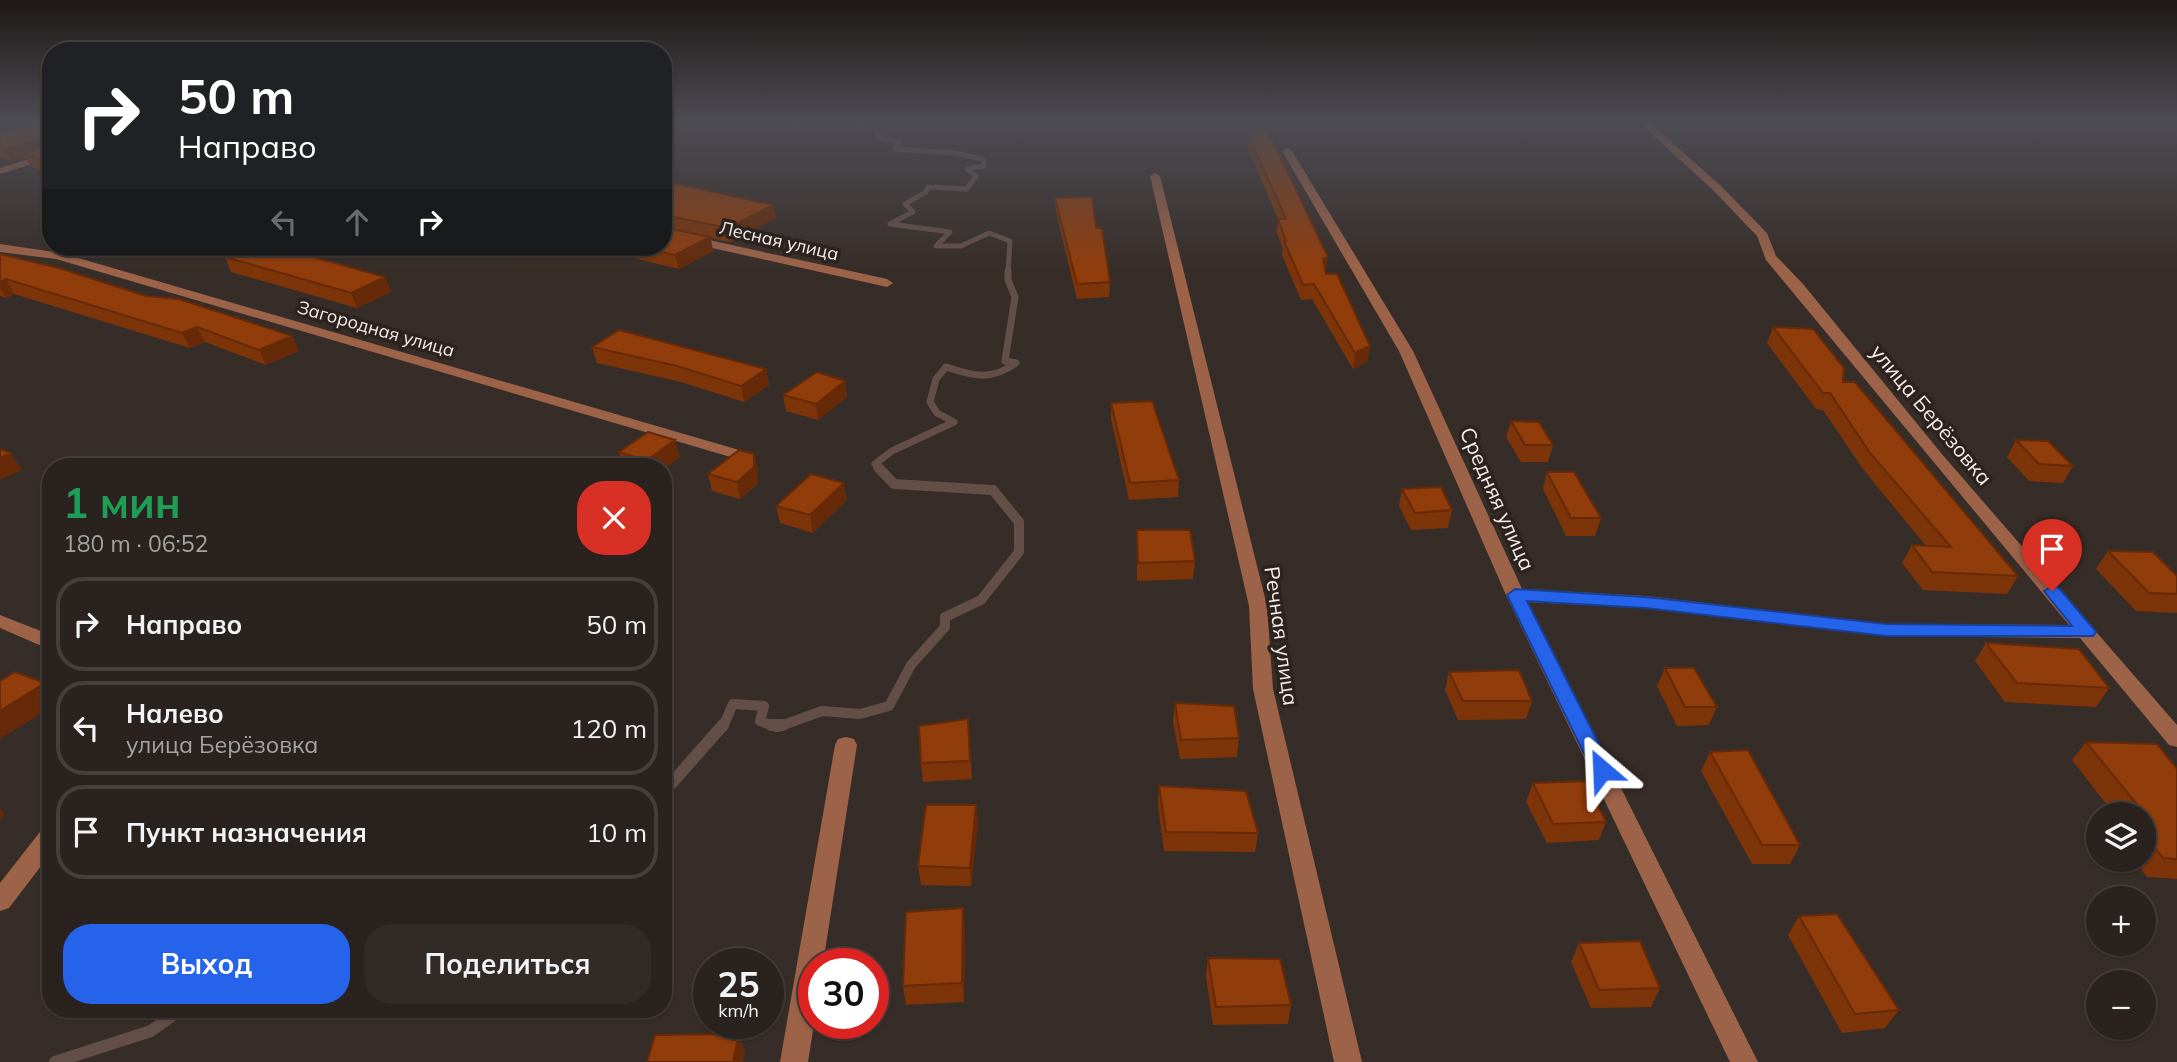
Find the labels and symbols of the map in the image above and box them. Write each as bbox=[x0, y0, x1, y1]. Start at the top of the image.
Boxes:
street label: Лесная улица bbox=[717, 216, 841, 265]
street label: Загородная улица bbox=[295, 295, 457, 362]
street label: улица Берёзовка bbox=[1865, 339, 1998, 490]
street label: Средняя улица bbox=[1455, 423, 1541, 574]
pin bbox=[2022, 519, 2082, 591]
street label: Речная улица bbox=[1259, 565, 1305, 707]
position arrow bbox=[1565, 733, 1639, 807]
speed limit sign: 30 bbox=[798, 948, 889, 1039]

